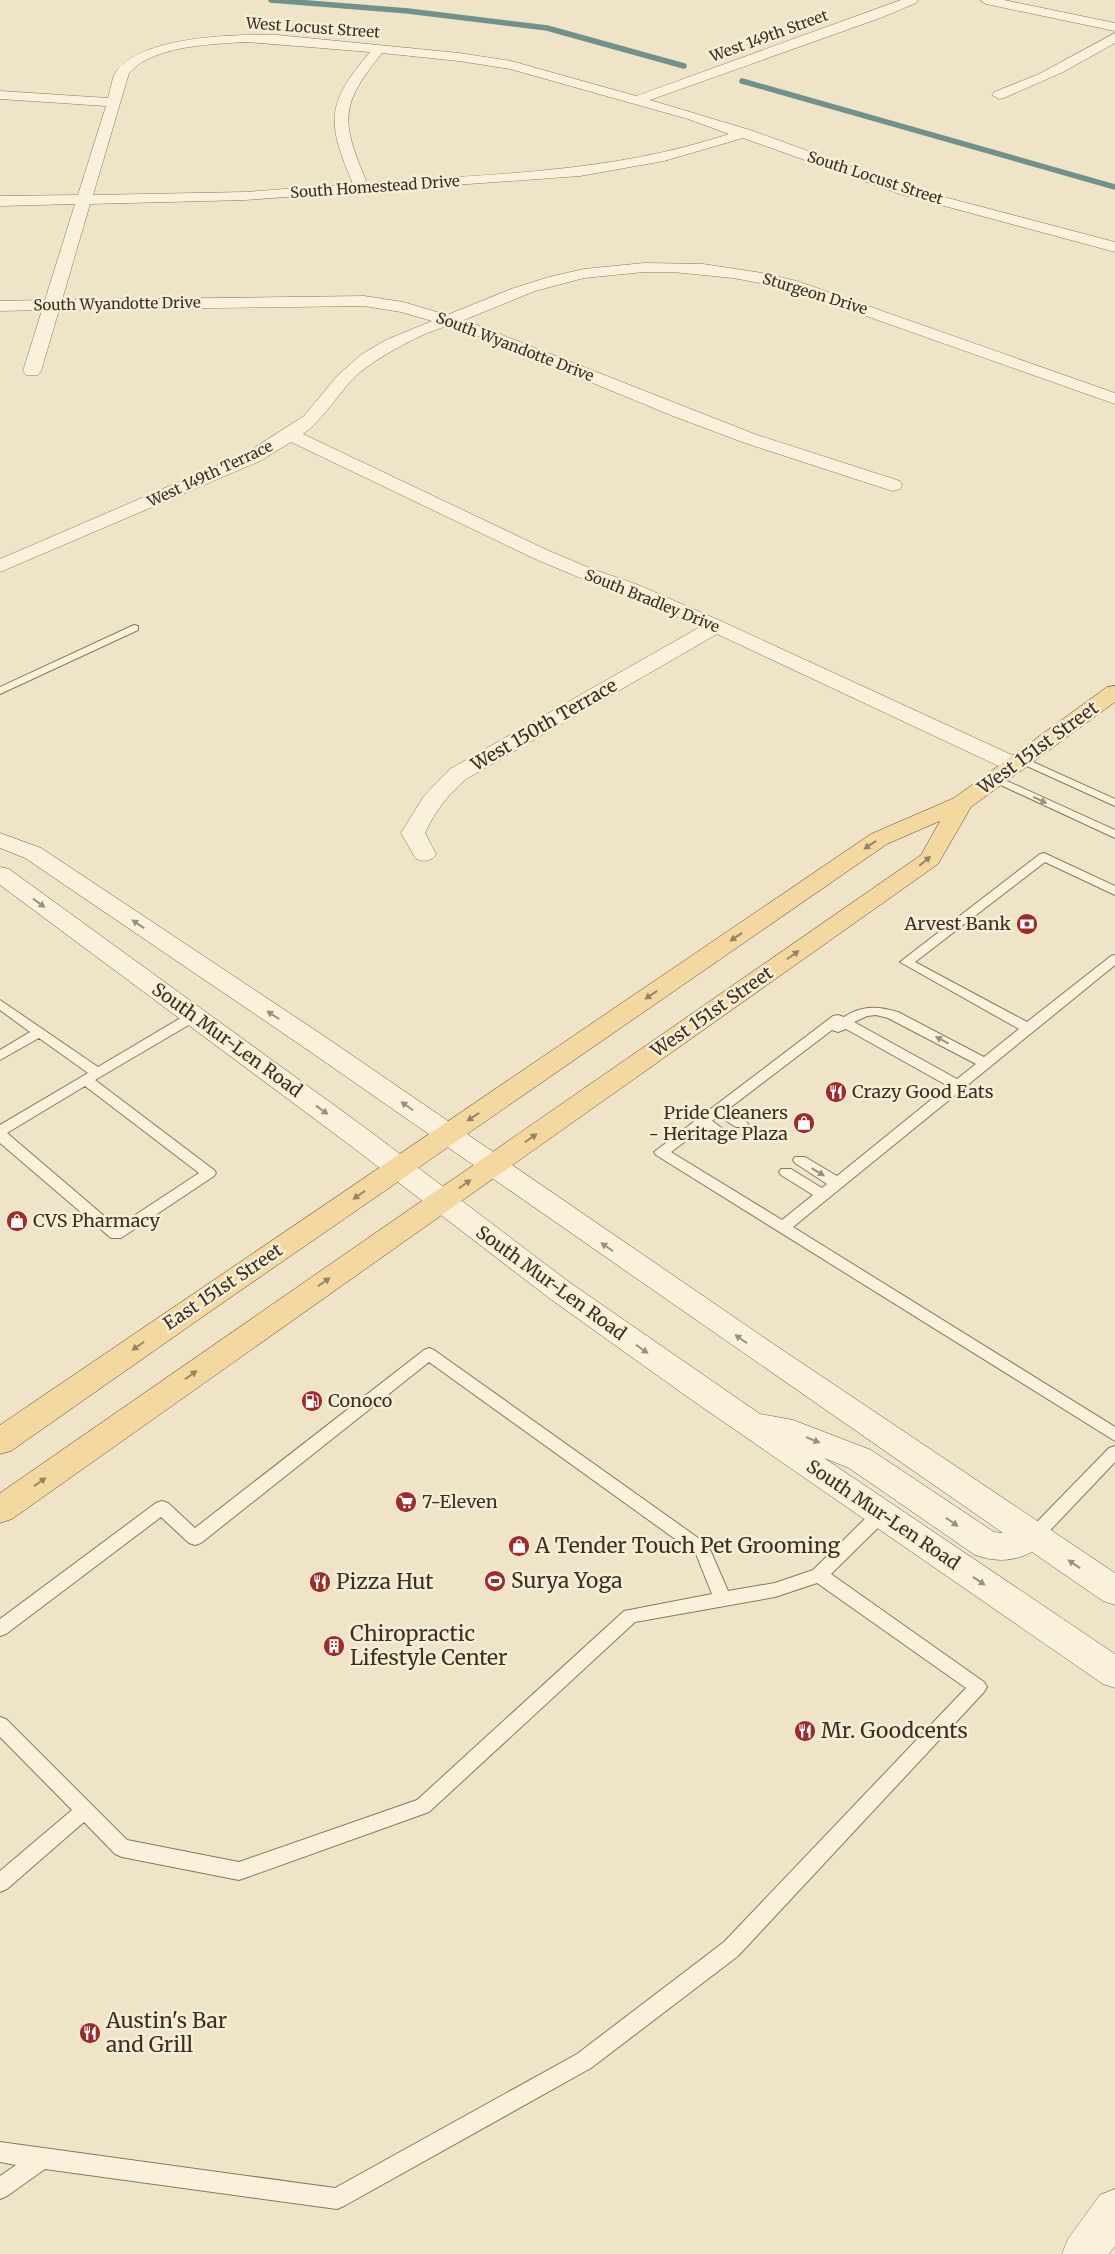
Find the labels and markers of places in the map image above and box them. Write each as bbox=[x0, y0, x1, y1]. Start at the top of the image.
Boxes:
place label: Arvest Bank bbox=[904, 912, 1012, 935]
bank icon: Arvest Bank bbox=[1015, 912, 1039, 936]
restaurant icon: Crazy Good Eats bbox=[824, 1080, 848, 1104]
place label: Crazy Good Eats bbox=[852, 1080, 994, 1103]
place label: Pride Cleaners - Heritage Plaza bbox=[648, 1101, 788, 1145]
shop icon: Pride Cleaners - Heritage Plaza bbox=[792, 1111, 816, 1135]
shop icon: CVS Pharmacy bbox=[5, 1209, 29, 1233]
place label: CVS Pharmacy bbox=[33, 1209, 161, 1232]
fuel station icon: Conoco bbox=[300, 1389, 324, 1413]
place label: Conoco bbox=[328, 1389, 392, 1412]
supermarket icon: 7-Eleven bbox=[394, 1490, 418, 1514]
place label: 7-Eleven bbox=[422, 1490, 498, 1513]
place label: A Tender Touch Pet Grooming bbox=[534, 1532, 840, 1559]
shop icon: A Tender Touch Pet Grooming bbox=[507, 1534, 531, 1558]
place label: Surya Yoga bbox=[511, 1567, 622, 1594]
place label: Pizza Hut bbox=[336, 1568, 433, 1595]
sports icon: Surya Yoga bbox=[483, 1569, 507, 1593]
restaurant icon: Pizza Hut bbox=[308, 1570, 332, 1594]
place label: Chiropractic Lifestyle Center bbox=[350, 1620, 507, 1671]
building icon: Chiropractic Lifestyle Center bbox=[322, 1634, 346, 1658]
place label: Mr. Goodcents bbox=[821, 1717, 968, 1744]
restaurant icon: Mr. Goodcents bbox=[793, 1719, 817, 1743]
place label: Austin's Bar and Grill bbox=[105, 2007, 227, 2058]
restaurant icon: Austin's Bar and Grill bbox=[78, 2021, 102, 2045]

